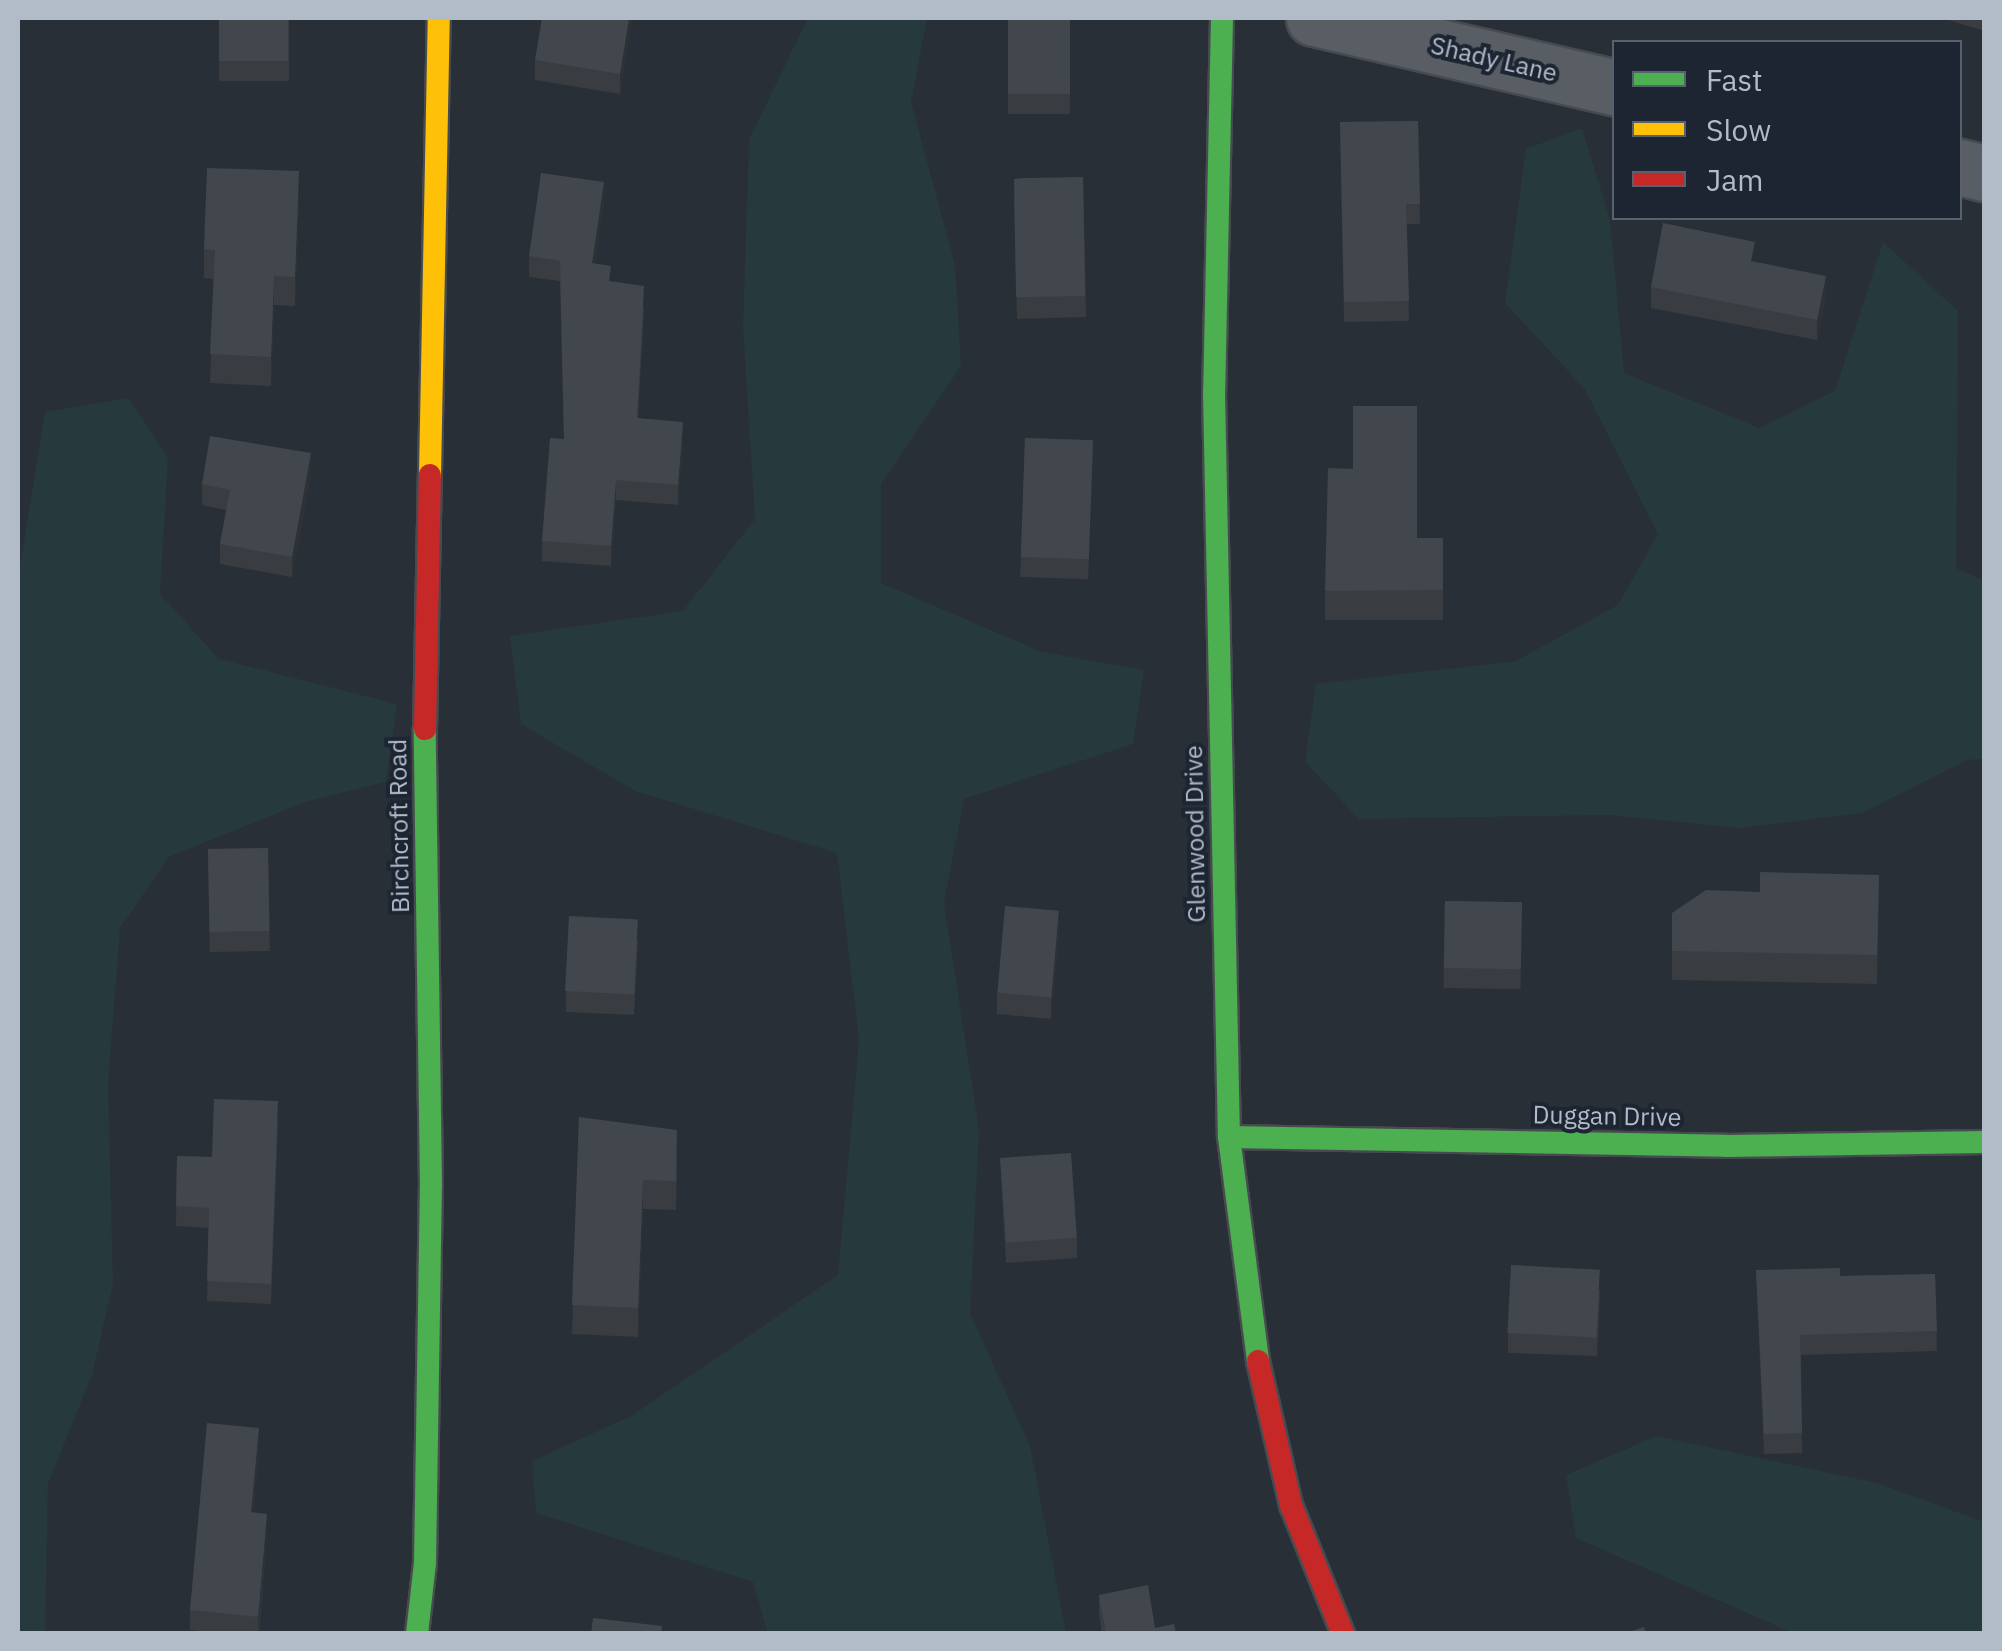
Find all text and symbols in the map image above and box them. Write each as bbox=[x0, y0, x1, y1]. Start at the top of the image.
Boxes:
street label: Shady Lane bbox=[1428, 30, 1560, 88]
legend bbox=[1612, 40, 1962, 220]
text: Fast bbox=[1706, 60, 1763, 99]
text: Slow bbox=[1706, 110, 1771, 149]
text: Jam bbox=[1706, 160, 1764, 199]
street label: Birchcroft Road bbox=[382, 739, 416, 913]
street label: Glenwood Drive bbox=[1178, 745, 1212, 923]
street label: Duggan Drive bbox=[1532, 1100, 1682, 1132]

